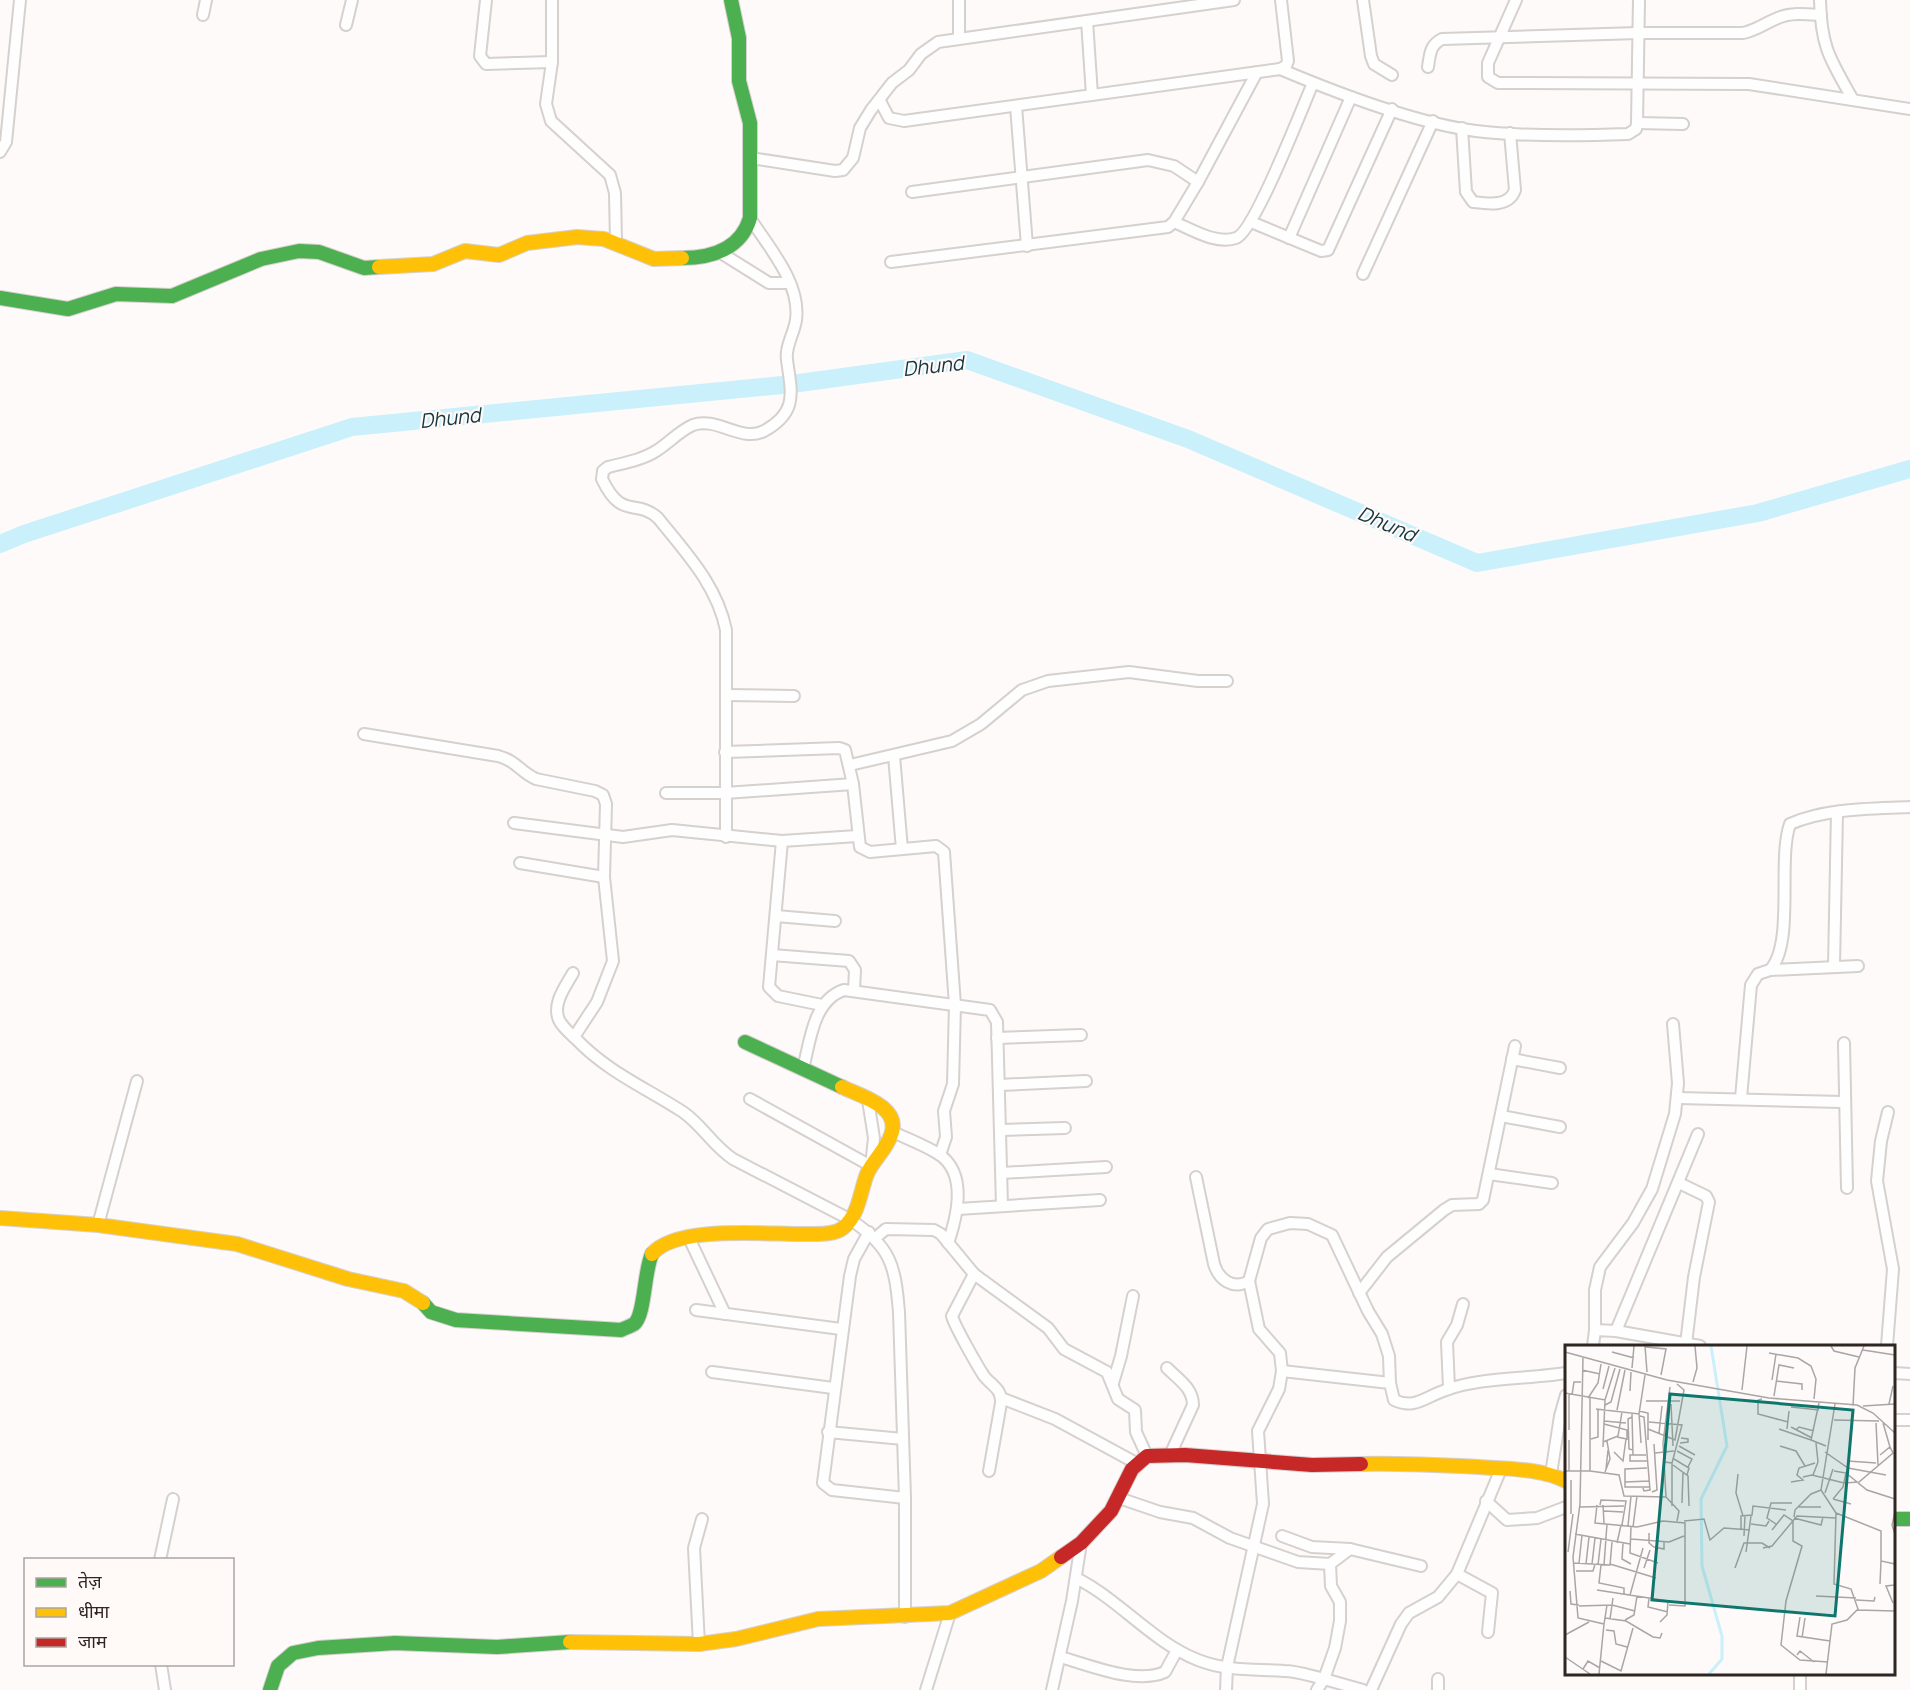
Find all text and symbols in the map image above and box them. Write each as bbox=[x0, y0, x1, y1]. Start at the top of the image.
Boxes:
water label: Dhund bbox=[901, 349, 968, 382]
water label: Dhund bbox=[418, 401, 485, 434]
water label: Dhund bbox=[1354, 499, 1423, 549]
inset map bbox=[1565, 1345, 1895, 1675]
legend bbox=[24, 1558, 234, 1666]
text: तेज़ bbox=[78, 1569, 102, 1593]
text: धीमा bbox=[78, 1599, 109, 1623]
text: जाम bbox=[78, 1629, 108, 1653]

